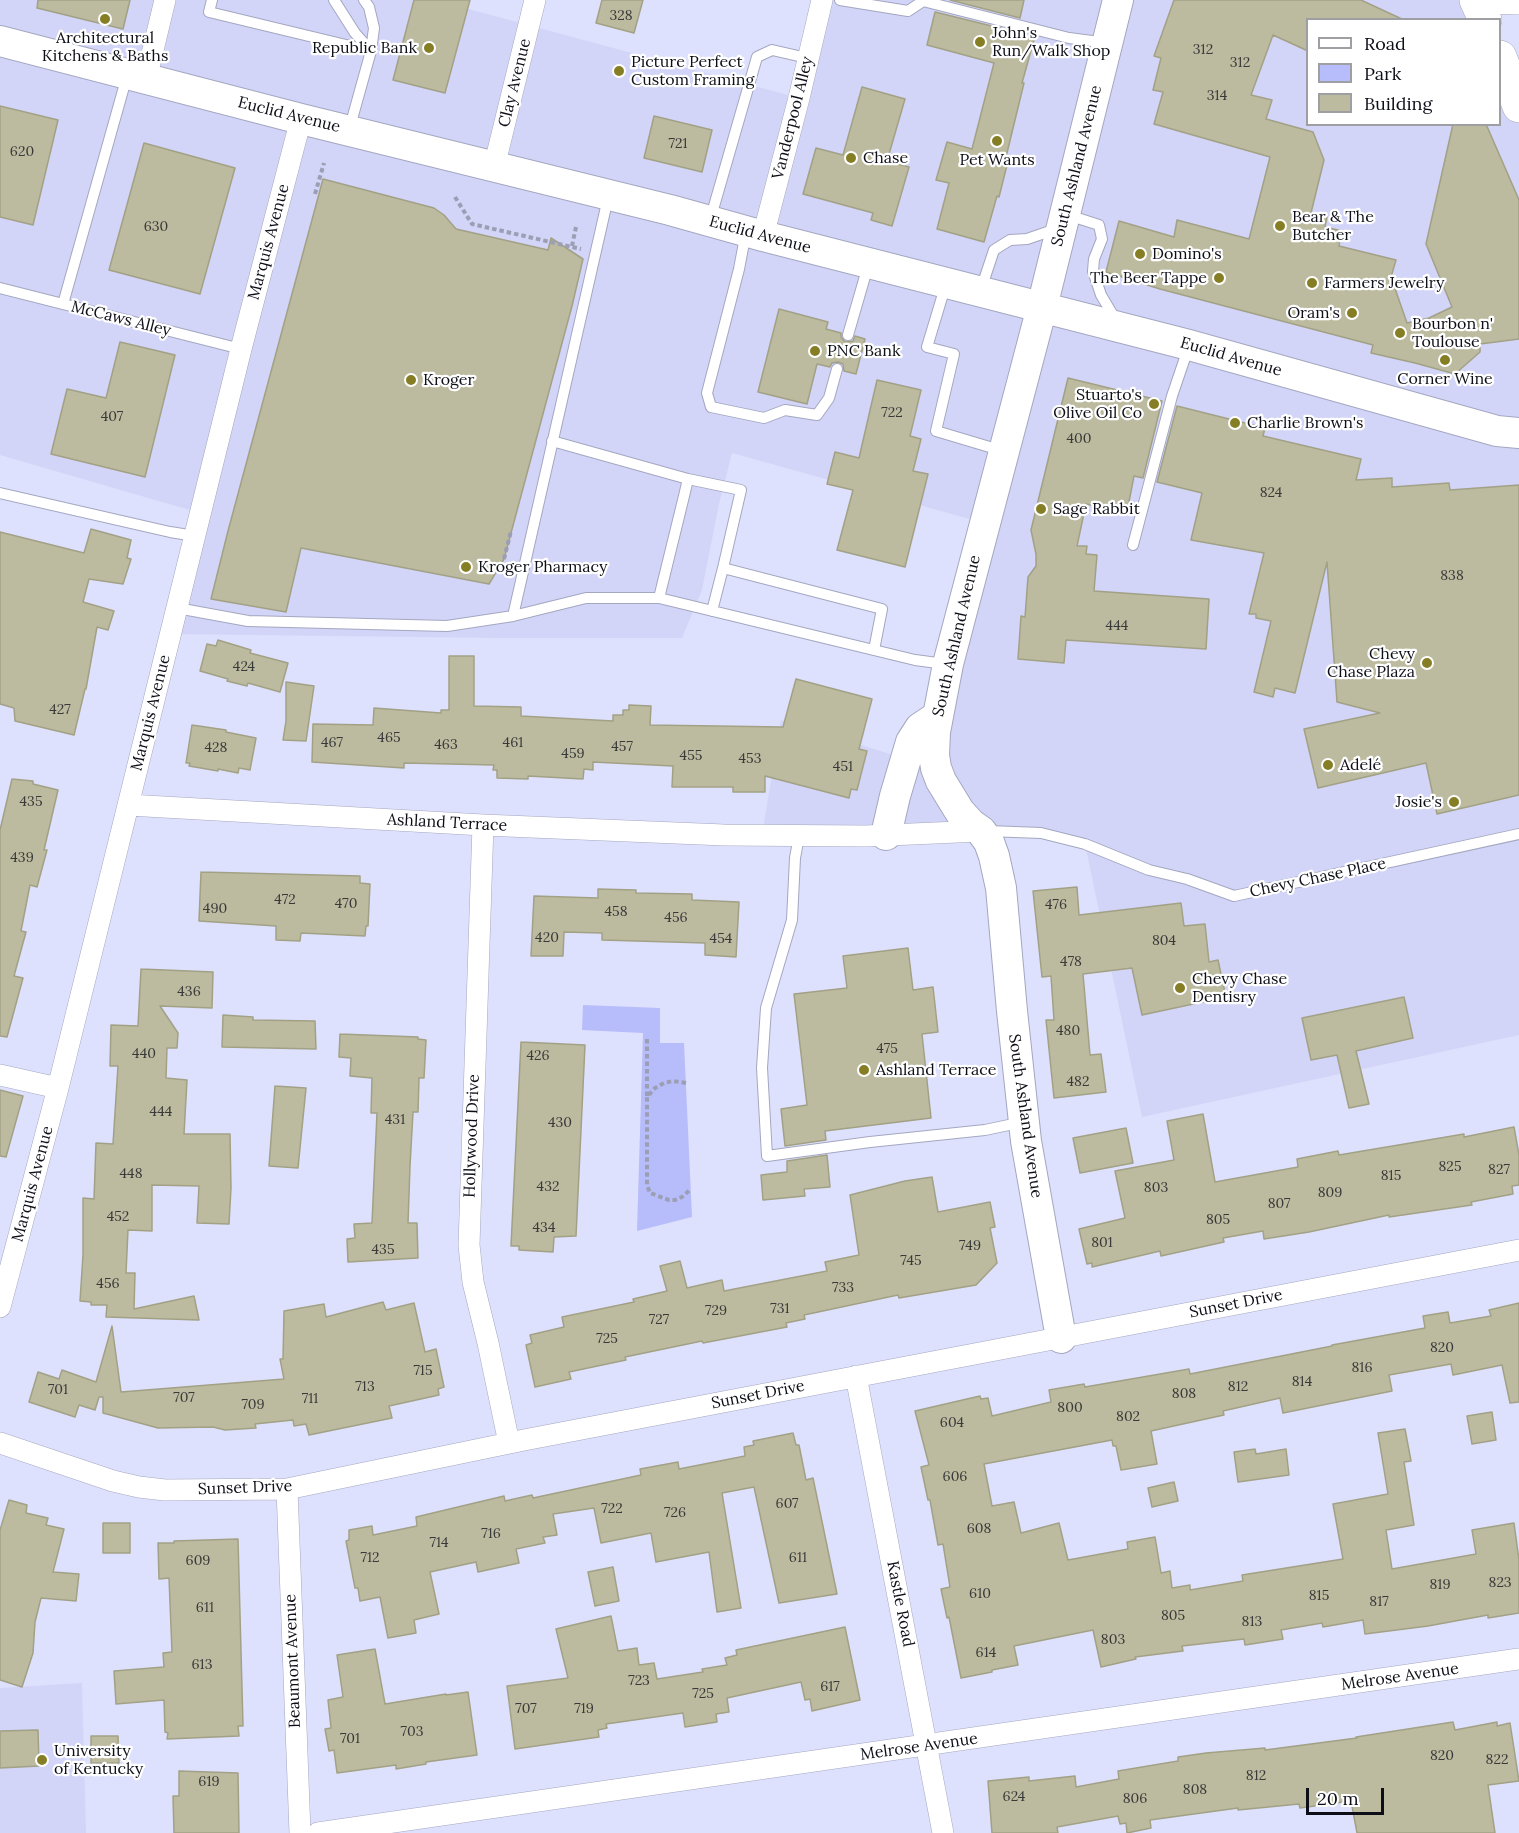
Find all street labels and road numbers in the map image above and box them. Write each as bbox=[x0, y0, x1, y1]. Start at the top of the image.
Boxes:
street label: Clay Avenue bbox=[495, 37, 535, 129]
street label: Vanderpool Alley bbox=[768, 55, 818, 181]
street label: South Ashland Avenue bbox=[1048, 83, 1106, 249]
street label: Euclid Avenue bbox=[236, 93, 342, 137]
street label: Marquis Avenue bbox=[244, 182, 294, 302]
street label: Euclid Avenue bbox=[707, 212, 813, 258]
street label: McCaws Alley bbox=[69, 297, 173, 341]
street label: Euclid Avenue bbox=[1178, 333, 1284, 381]
street label: South Ashland Avenue bbox=[929, 553, 985, 719]
street label: Marquis Avenue bbox=[127, 653, 175, 773]
street label: Ashland Terrace bbox=[386, 810, 508, 836]
street label: Chevy Chase Place bbox=[1248, 854, 1388, 902]
street label: South Ashland Avenue bbox=[1004, 1033, 1046, 1199]
street label: Hollywood Drive bbox=[460, 1074, 484, 1198]
street label: Marquis Avenue bbox=[8, 1124, 58, 1244]
street label: Sunset Drive bbox=[1188, 1286, 1284, 1322]
street label: Sunset Drive bbox=[710, 1377, 806, 1413]
street label: Sunset Drive bbox=[197, 1477, 293, 1499]
street label: Kastle Road bbox=[882, 1559, 918, 1649]
street label: Beaumont Avenue bbox=[281, 1594, 305, 1728]
street label: Melrose Avenue bbox=[1340, 1659, 1460, 1695]
street label: Melrose Avenue bbox=[859, 1729, 979, 1765]

